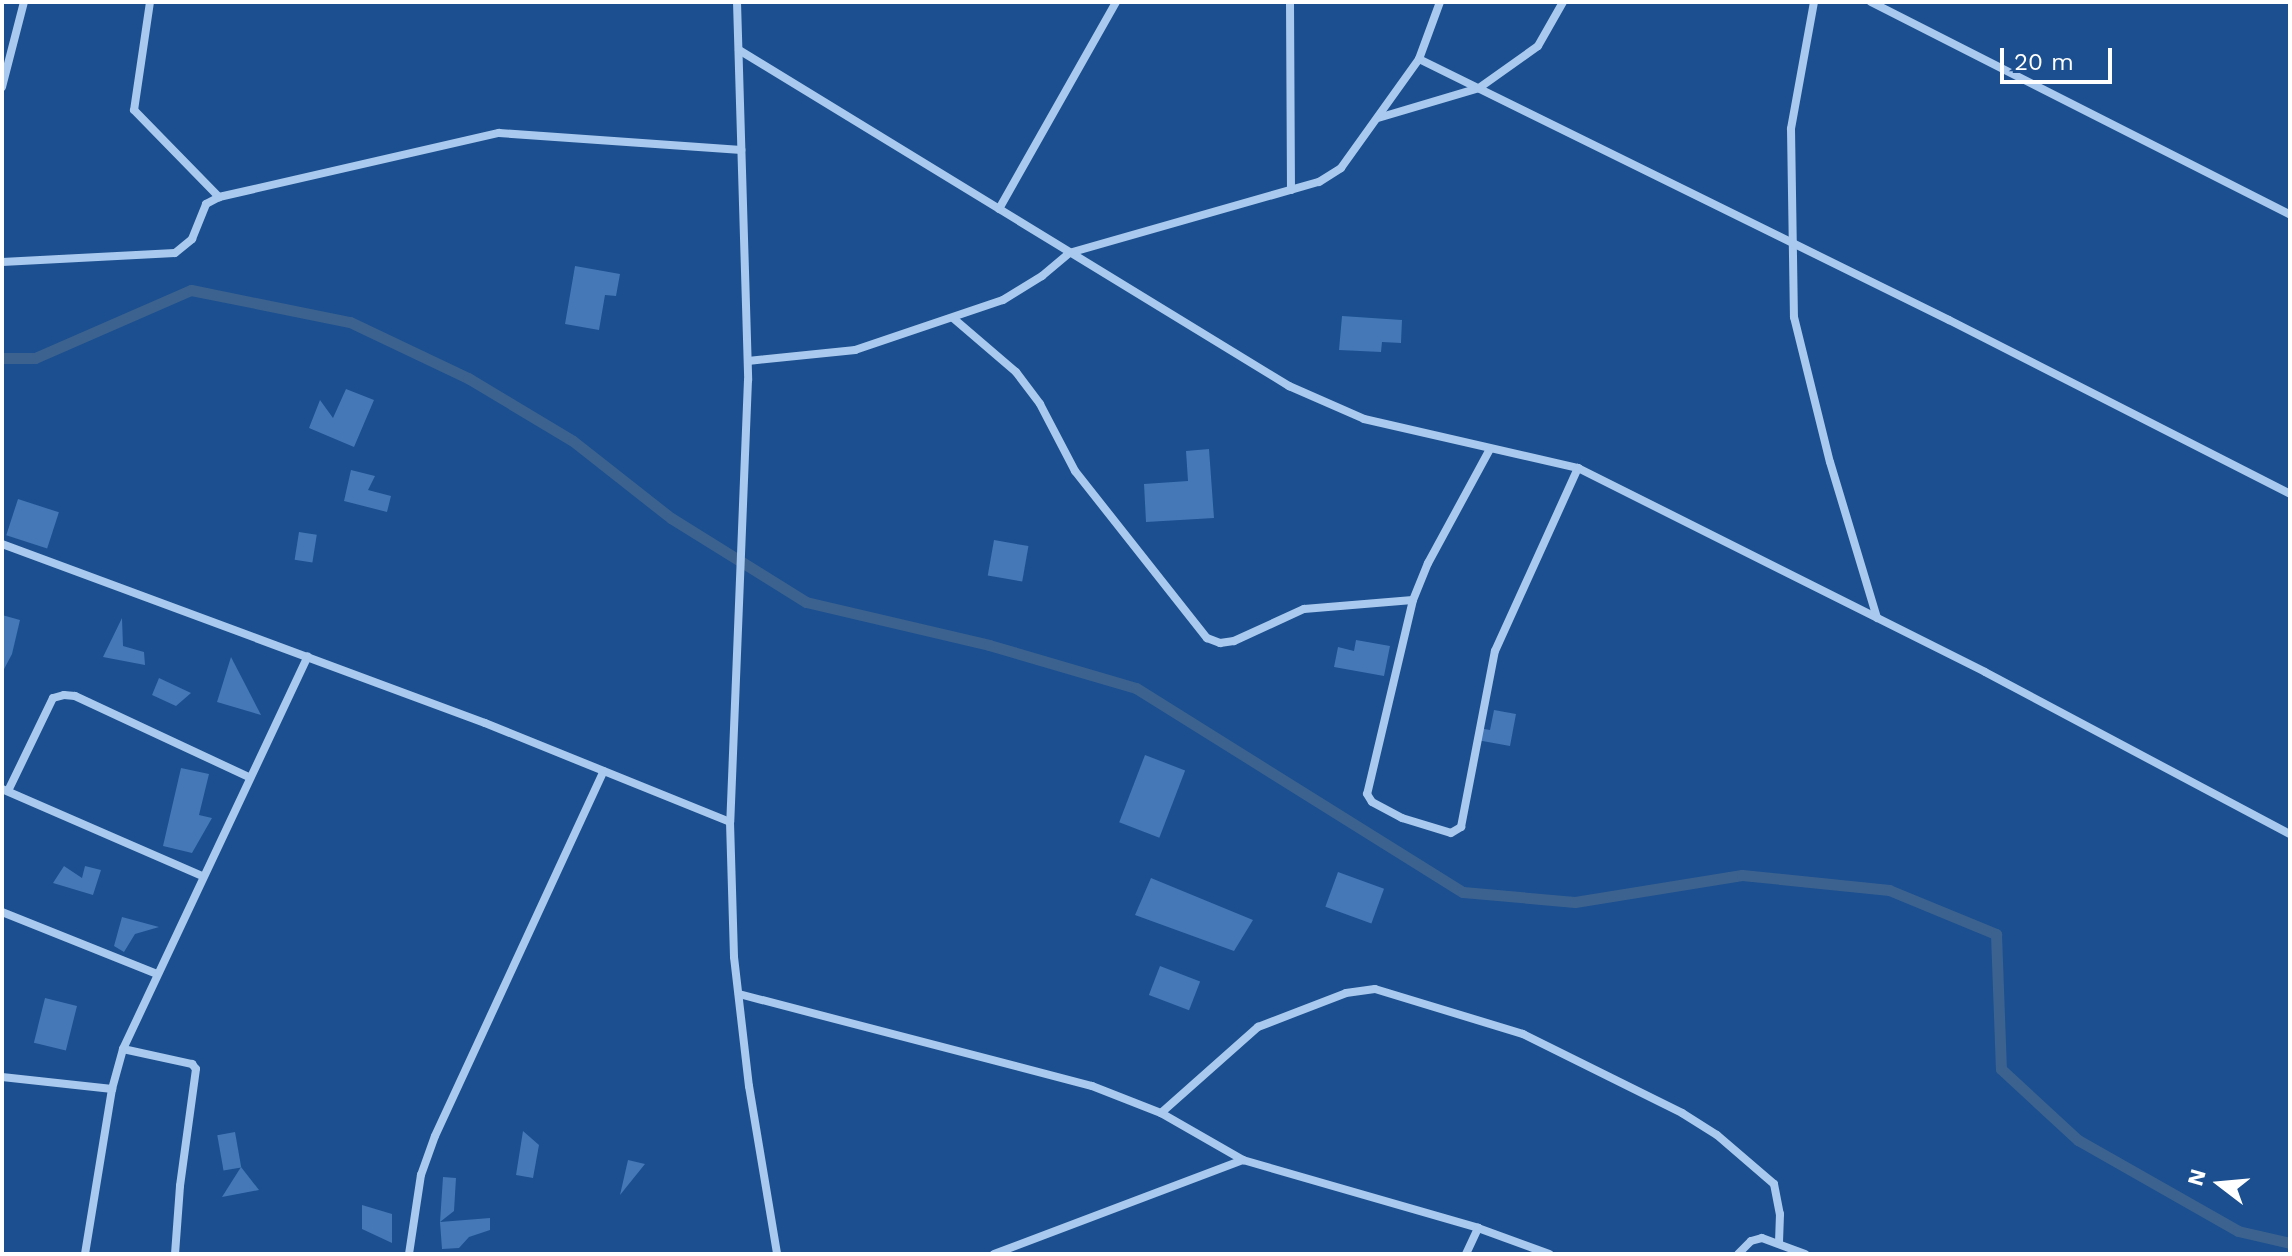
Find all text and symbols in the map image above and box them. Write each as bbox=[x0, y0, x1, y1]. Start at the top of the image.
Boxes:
scale bar bbox=[2004, 32, 2116, 82]
text: 20 m bbox=[2014, 48, 2074, 76]
north arrow bbox=[2180, 1144, 2260, 1224]
text: N bbox=[2182, 1166, 2211, 1189]

